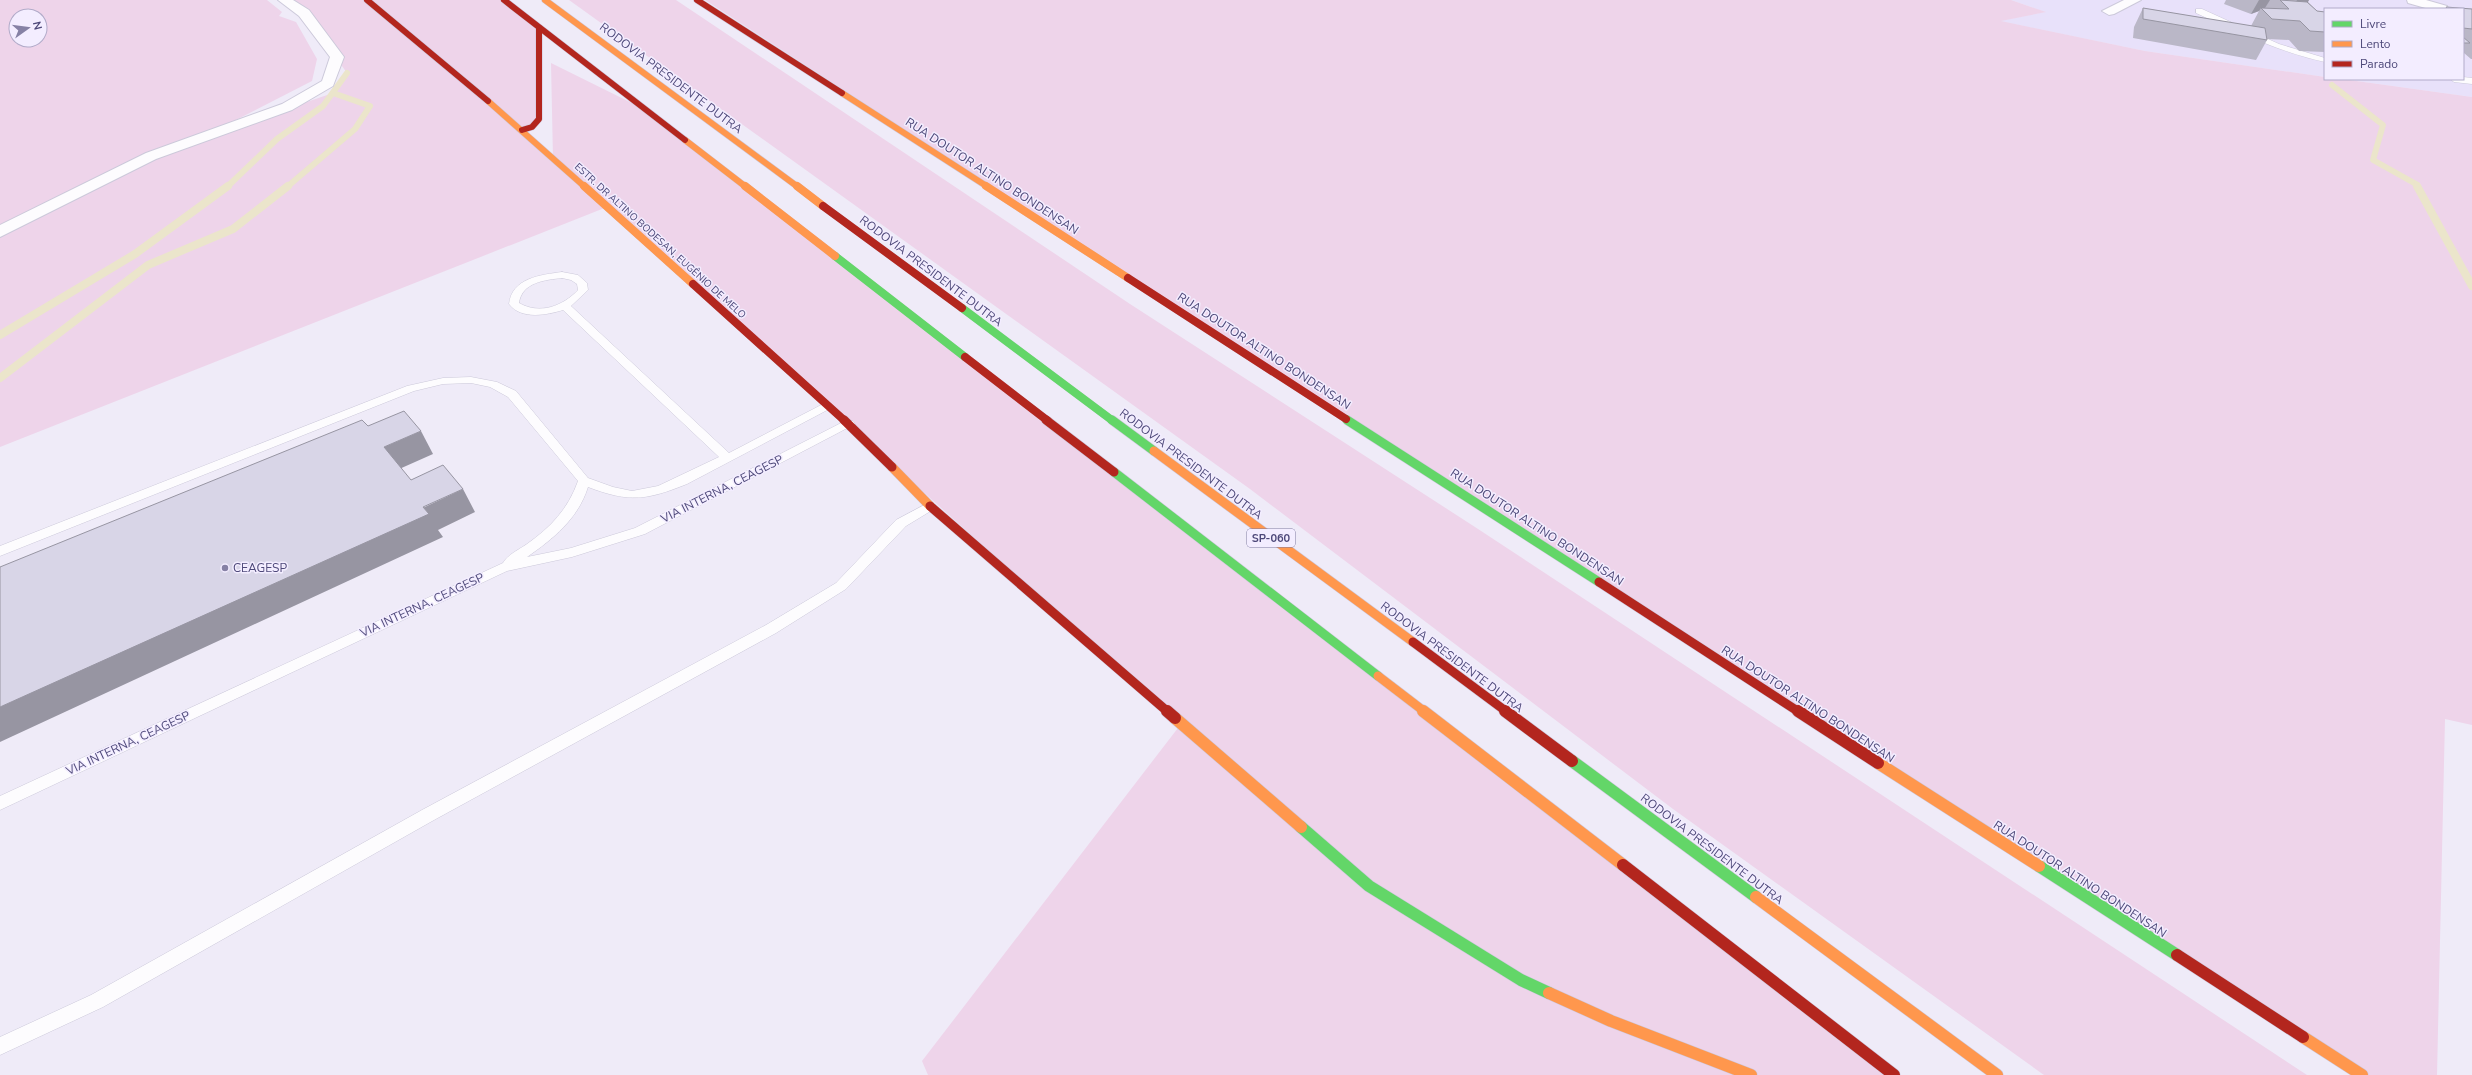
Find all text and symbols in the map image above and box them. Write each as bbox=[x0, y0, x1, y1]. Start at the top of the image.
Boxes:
north arrow bbox=[8, 8, 48, 48]
legend bbox=[2324, 8, 2464, 80]
text: Livre bbox=[2360, 16, 2386, 32]
street label: RODOVIA PRESIDENTE DUTRA bbox=[596, 19, 746, 137]
text: N bbox=[29, 20, 45, 32]
text: Lento bbox=[2360, 36, 2391, 52]
text: Parado bbox=[2360, 56, 2398, 72]
street label: RUA DOUTOR ALTINO BONDENSAN bbox=[902, 114, 1082, 238]
street label: ESTR. DR ALTINO BODESAN, EUGÊNIO DE MELO bbox=[571, 160, 749, 322]
street label: RODOVIA PRESIDENTE DUTRA bbox=[856, 212, 1006, 330]
street label: RUA DOUTOR ALTINO BONDENSAN bbox=[1174, 289, 1354, 413]
street label: RODOVIA PRESIDENTE DUTRA bbox=[1116, 405, 1266, 523]
street label: VIA INTERNA, CEAGESP bbox=[657, 451, 786, 527]
street label: RUA DOUTOR ALTINO BONDENSAN bbox=[1447, 465, 1627, 589]
road number: SP-060 bbox=[1247, 529, 1295, 547]
place label: CEAGESP bbox=[233, 560, 287, 576]
marker: CEAGESP bbox=[220, 563, 230, 573]
street label: VIA INTERNA, CEAGESP bbox=[356, 569, 487, 641]
street label: RODOVIA PRESIDENTE DUTRA bbox=[1377, 598, 1527, 716]
street label: RUA DOUTOR ALTINO BONDENSAN bbox=[1718, 642, 1898, 766]
street label: VIA INTERNA, CEAGESP bbox=[62, 707, 193, 779]
street label: RODOVIA PRESIDENTE DUTRA bbox=[1637, 790, 1787, 908]
street label: RUA DOUTOR ALTINO BONDENSAN bbox=[1990, 817, 2170, 941]

